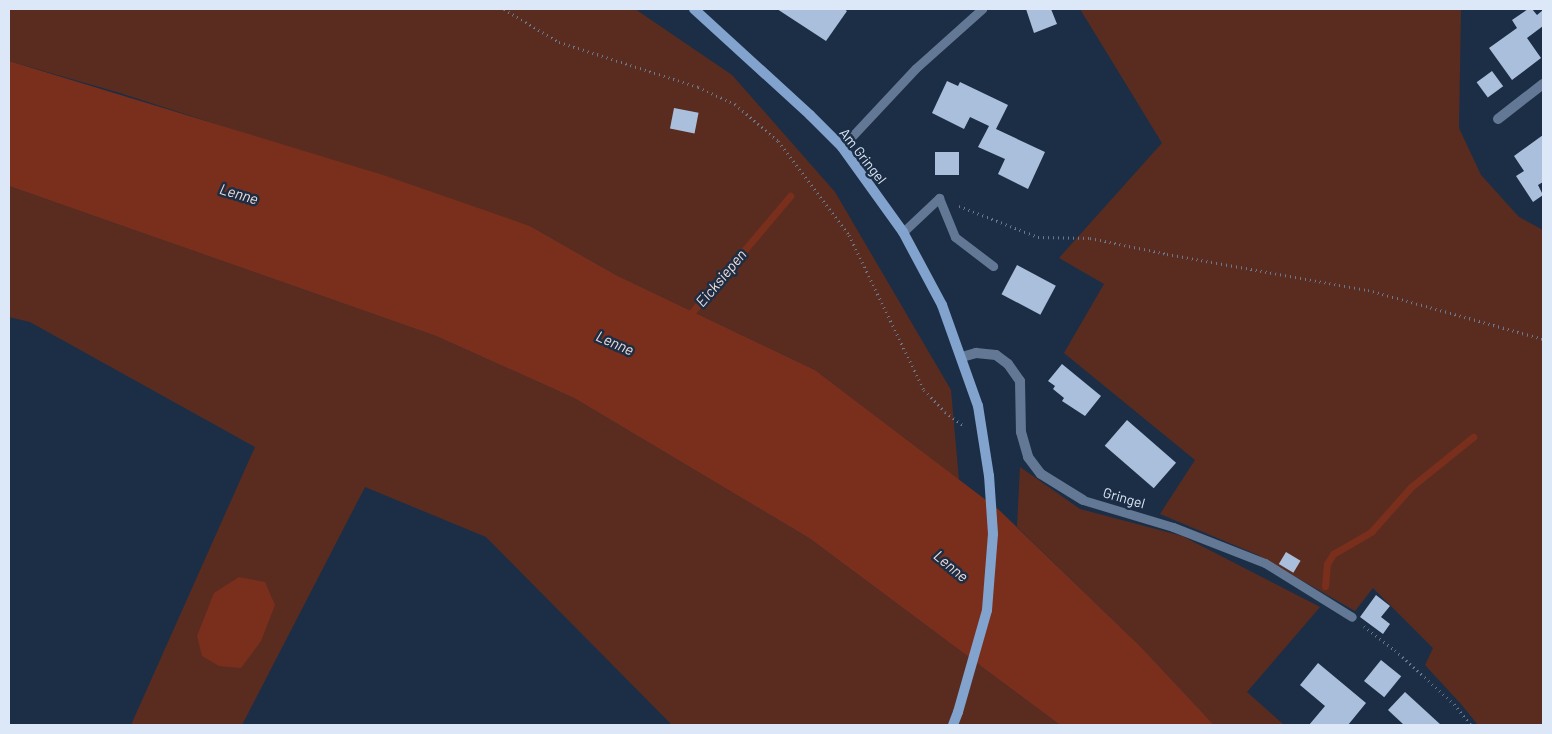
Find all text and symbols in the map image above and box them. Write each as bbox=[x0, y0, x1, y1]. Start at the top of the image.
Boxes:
street label: Am Gringel bbox=[836, 125, 890, 187]
water label: Lenne bbox=[218, 180, 260, 208]
water label: Eicksiepen bbox=[692, 246, 750, 310]
water label: Lenne bbox=[593, 327, 637, 359]
street label: Gringel bbox=[1101, 484, 1147, 512]
water label: Lenne bbox=[930, 546, 972, 586]

